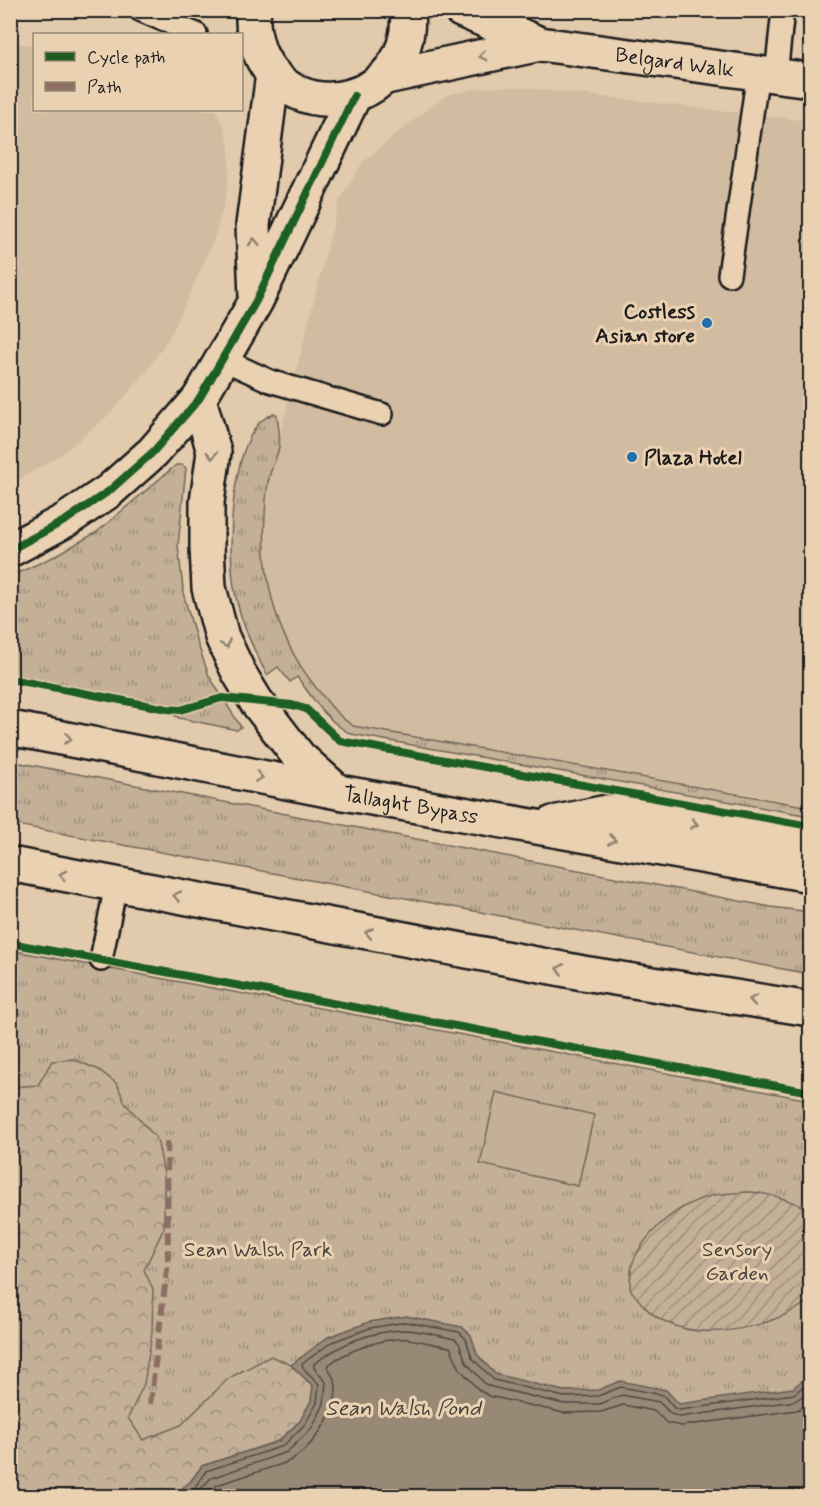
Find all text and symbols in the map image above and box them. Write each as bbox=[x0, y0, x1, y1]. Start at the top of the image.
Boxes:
legend bbox=[33, 33, 243, 111]
street label: Belgard Walk bbox=[613, 41, 736, 85]
text: Cycle path bbox=[87, 46, 165, 70]
one-way arrow bbox=[478, 49, 488, 62]
text: Path bbox=[87, 76, 122, 100]
one-way arrow bbox=[248, 238, 260, 247]
place label: Costless Asian store bbox=[595, 298, 696, 350]
marker: Costless Asian store bbox=[700, 316, 714, 330]
place label: Plaza Hotel bbox=[644, 444, 742, 472]
marker: Plaza Hotel bbox=[625, 450, 639, 464]
one-way arrow bbox=[206, 451, 218, 460]
one-way arrow bbox=[219, 637, 231, 648]
one-way arrow bbox=[63, 732, 73, 745]
one-way arrow bbox=[254, 770, 264, 783]
street label: Tallaght Bypass bbox=[341, 780, 480, 831]
one-way arrow bbox=[689, 817, 699, 830]
one-way arrow bbox=[606, 833, 616, 846]
one-way arrow bbox=[59, 869, 69, 882]
one-way arrow bbox=[172, 890, 182, 903]
one-way arrow bbox=[364, 927, 374, 940]
one-way arrow bbox=[556, 963, 566, 976]
one-way arrow bbox=[748, 994, 758, 1007]
park label: Sean Walsh Park bbox=[184, 1236, 332, 1264]
park label: Sensory Garden bbox=[702, 1236, 772, 1288]
water label: Sean Walsh Pond bbox=[325, 1395, 483, 1423]

